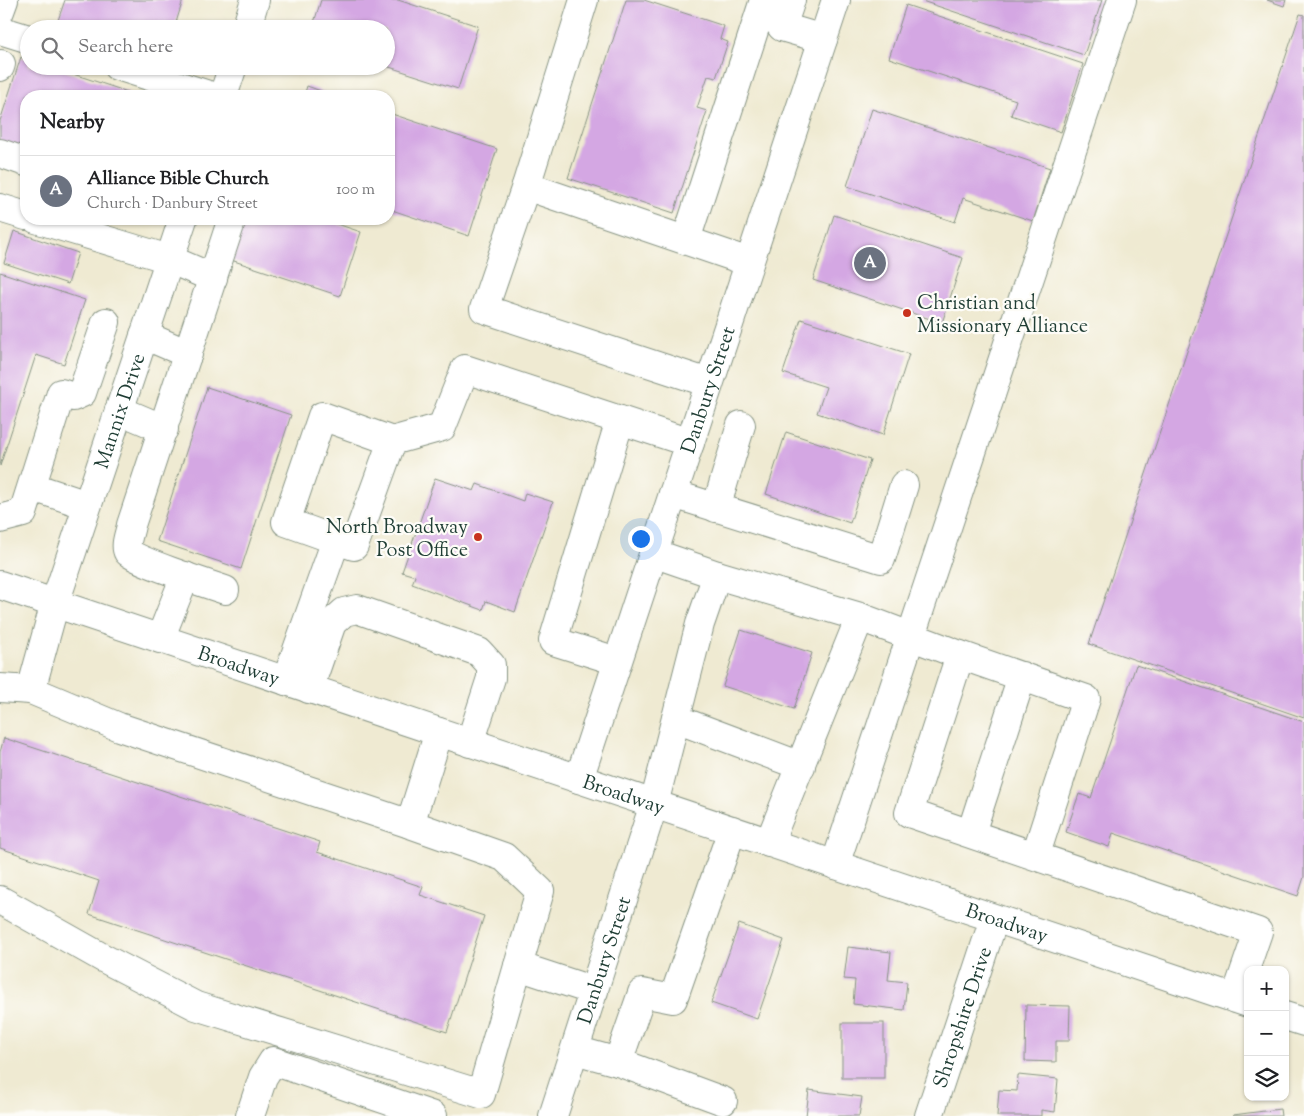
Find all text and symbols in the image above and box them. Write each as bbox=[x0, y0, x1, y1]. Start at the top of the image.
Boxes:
search box bbox=[20, 20, 395, 75]
icon: search bbox=[38, 34, 66, 62]
text: Search here bbox=[78, 34, 173, 61]
text: Nearby bbox=[40, 108, 105, 138]
text: Alliance Bible Church bbox=[87, 166, 269, 193]
text: A bbox=[50, 179, 63, 202]
text: 100 m bbox=[336, 179, 375, 202]
text: Church · Danbury Street bbox=[87, 193, 258, 216]
pin: A bbox=[854, 244, 886, 282]
place label: Christian and Missionary Alliance bbox=[917, 290, 1088, 342]
marker: Christian and Missionary Alliance bbox=[901, 307, 913, 319]
street label: Danbury Street bbox=[675, 323, 744, 458]
street label: Mannix Drive bbox=[89, 350, 154, 473]
place label: North Broadway Post Office bbox=[326, 514, 468, 566]
your location bbox=[628, 526, 654, 552]
marker: North Broadway Post Office bbox=[472, 531, 484, 543]
street label: Broadway bbox=[193, 640, 283, 695]
street label: Broadway bbox=[578, 769, 668, 824]
street label: Danbury Street bbox=[572, 893, 640, 1028]
street label: Broadway bbox=[961, 897, 1051, 952]
street label: Shropshire Drive bbox=[927, 944, 1001, 1093]
map controls bbox=[1244, 966, 1289, 1101]
button: + bbox=[1244, 966, 1289, 1011]
button: − bbox=[1244, 1011, 1289, 1056]
button: layers bbox=[1244, 1056, 1289, 1101]

